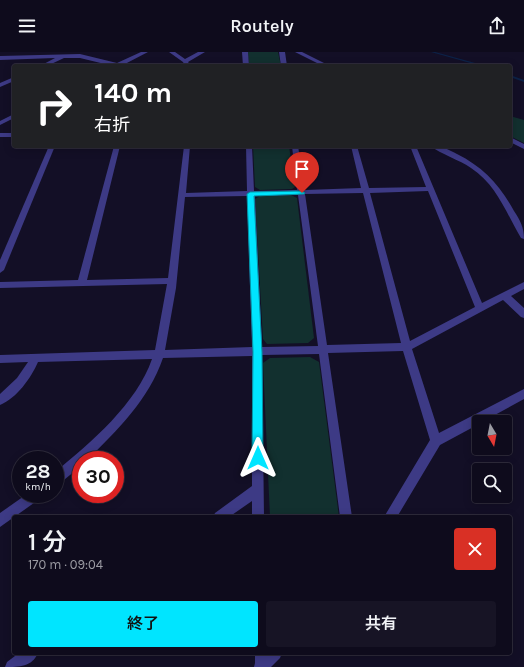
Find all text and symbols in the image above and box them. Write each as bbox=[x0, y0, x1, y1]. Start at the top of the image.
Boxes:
icon: menu bbox=[16, 15, 38, 37]
text: Routely bbox=[230, 15, 294, 37]
icon: share bbox=[486, 15, 508, 37]
text: 140 m bbox=[94, 76, 172, 109]
icon: right bbox=[28, 80, 80, 132]
text: 右折 bbox=[94, 114, 130, 136]
pin bbox=[285, 152, 319, 193]
icon: arrive bbox=[291, 158, 313, 180]
north arrow bbox=[472, 415, 512, 455]
map controls bbox=[472, 415, 512, 503]
position arrow bbox=[237, 437, 279, 479]
speed limit sign: 30 bbox=[72, 451, 124, 503]
text: 28 bbox=[25, 460, 51, 483]
button: search bbox=[472, 463, 512, 503]
text: km/h bbox=[25, 481, 51, 493]
text: 1 分 bbox=[28, 528, 66, 556]
button: close bbox=[454, 528, 496, 570]
text: 170 m · 09:04 bbox=[28, 557, 103, 572]
button: 終了 bbox=[28, 601, 258, 647]
button: 共有 bbox=[266, 601, 496, 647]

